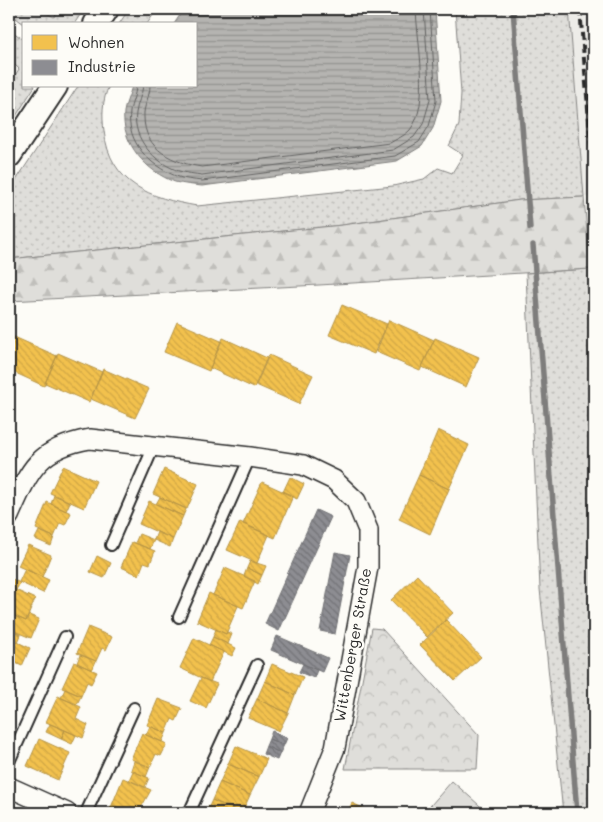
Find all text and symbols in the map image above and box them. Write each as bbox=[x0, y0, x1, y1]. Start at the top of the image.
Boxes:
legend bbox=[22, 22, 198, 88]
text: Wohnen bbox=[68, 32, 124, 52]
text: Industrie bbox=[68, 56, 136, 76]
street label: Wittenberger Straße bbox=[329, 566, 375, 723]

